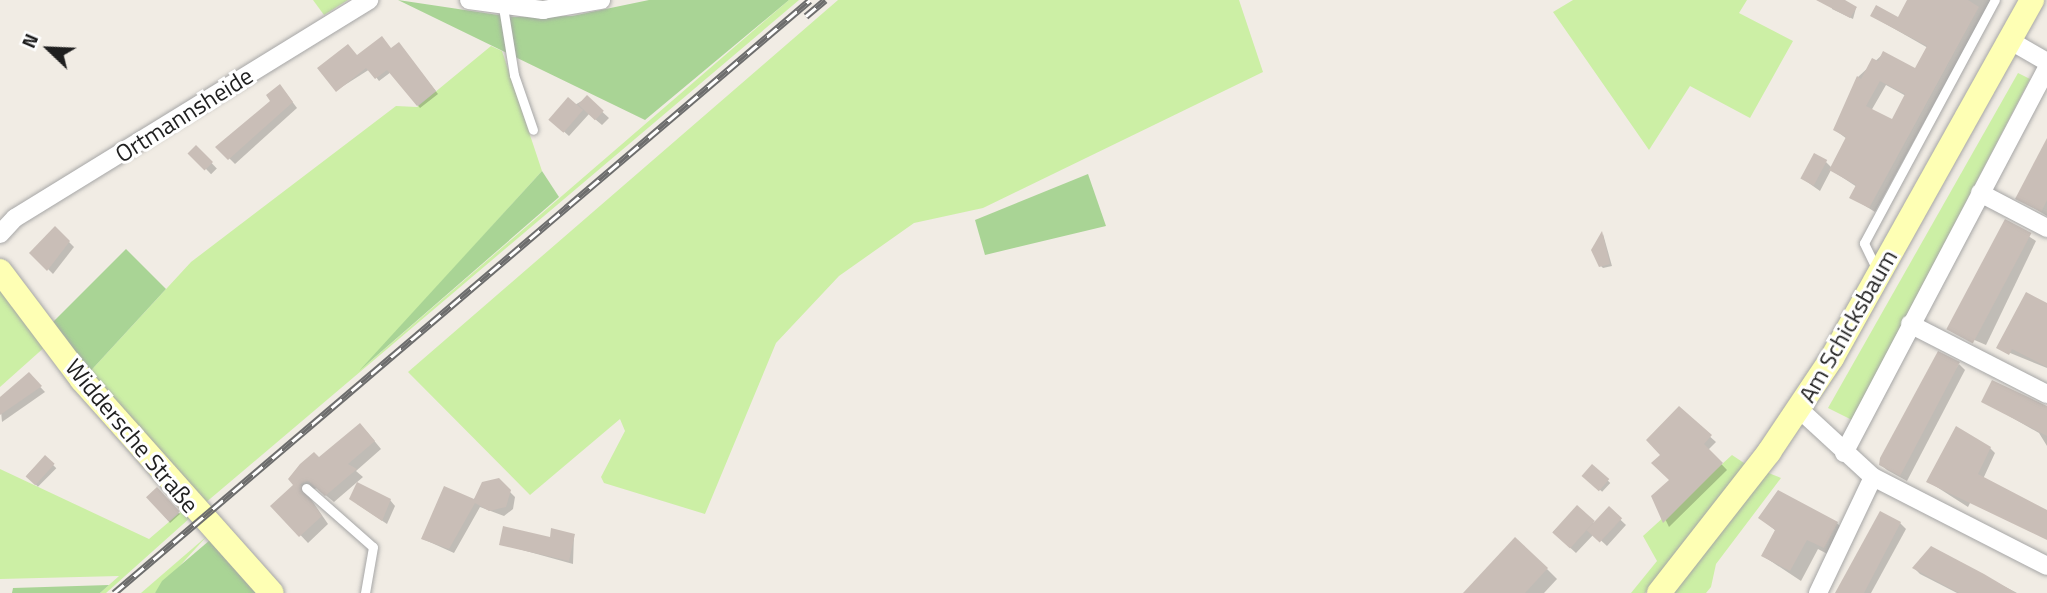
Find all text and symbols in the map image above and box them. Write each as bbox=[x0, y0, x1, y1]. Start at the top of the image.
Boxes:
north arrow bbox=[14, 14, 84, 84]
text: N bbox=[13, 29, 45, 52]
street label: Ortmannsheide bbox=[110, 61, 258, 169]
street label: Am Schicksbaum bbox=[1793, 244, 1903, 408]
street label: Widdersche Straße bbox=[59, 353, 205, 519]

